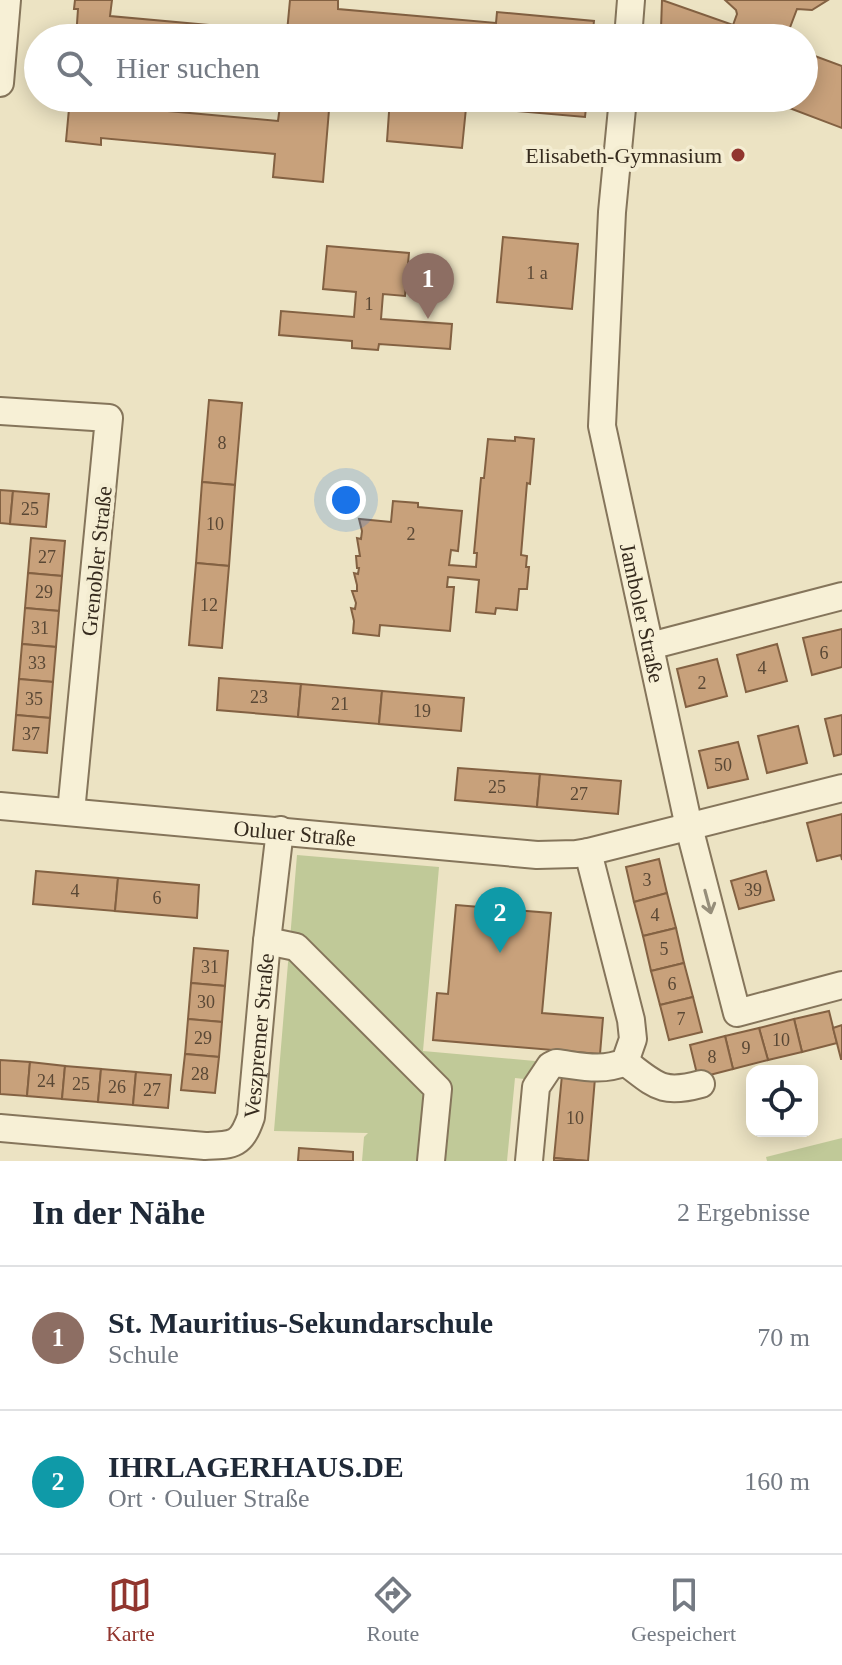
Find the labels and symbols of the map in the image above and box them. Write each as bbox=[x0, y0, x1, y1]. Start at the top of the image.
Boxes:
place label: Elisabeth-Gymnasium bbox=[525, 143, 722, 168]
marker: Elisabeth-Gymnasium bbox=[729, 146, 747, 164]
pin: 1 bbox=[402, 253, 454, 319]
house number: 1 a bbox=[526, 263, 548, 283]
house number: 1 bbox=[365, 294, 374, 314]
house number: 8 bbox=[218, 433, 227, 453]
your location bbox=[326, 480, 366, 520]
street label: Grenobler Straße bbox=[76, 485, 117, 637]
house number: 25 bbox=[21, 499, 39, 519]
house number: 10 bbox=[206, 514, 224, 534]
house number: 2 bbox=[407, 524, 416, 544]
street label: Jamboler Straße bbox=[615, 541, 669, 685]
house number: 27 bbox=[38, 547, 56, 567]
house number: 29 bbox=[35, 582, 53, 602]
house number: 12 bbox=[200, 595, 218, 615]
house number: 31 bbox=[31, 618, 49, 638]
house number: 6 bbox=[820, 643, 829, 663]
house number: 33 bbox=[28, 653, 46, 673]
house number: 4 bbox=[758, 658, 767, 678]
house number: 2 bbox=[698, 673, 707, 693]
house number: 23 bbox=[250, 687, 268, 707]
house number: 35 bbox=[25, 689, 43, 709]
house number: 21 bbox=[331, 694, 349, 714]
house number: 19 bbox=[413, 701, 431, 721]
house number: 37 bbox=[22, 724, 40, 744]
house number: 50 bbox=[714, 755, 732, 775]
house number: 25 bbox=[488, 777, 506, 797]
house number: 27 bbox=[570, 784, 588, 804]
street label: Ouluer Straße bbox=[232, 815, 357, 851]
house number: 3 bbox=[643, 870, 652, 890]
house number: 39 bbox=[744, 880, 762, 900]
house number: 4 bbox=[71, 881, 80, 901]
pin: 2 bbox=[474, 887, 526, 953]
house number: 6 bbox=[153, 888, 162, 908]
one-way arrow bbox=[702, 889, 717, 915]
house number: 4 bbox=[651, 905, 660, 925]
house number: 5 bbox=[660, 939, 669, 959]
street label: Veszpremer Straße bbox=[239, 952, 279, 1119]
house number: 31 bbox=[201, 957, 219, 977]
house number: 6 bbox=[668, 974, 677, 994]
house number: 30 bbox=[197, 992, 215, 1012]
house number: 7 bbox=[677, 1009, 686, 1029]
house number: 29 bbox=[194, 1028, 212, 1048]
house number: 10 bbox=[772, 1030, 790, 1050]
house number: 9 bbox=[742, 1038, 751, 1058]
house number: 8 bbox=[708, 1047, 717, 1067]
house number: 28 bbox=[191, 1064, 209, 1084]
house number: 24 bbox=[37, 1071, 55, 1091]
house number: 25 bbox=[72, 1074, 90, 1094]
house number: 26 bbox=[108, 1077, 126, 1097]
house number: 27 bbox=[143, 1080, 161, 1100]
house number: 10 bbox=[566, 1108, 584, 1128]

